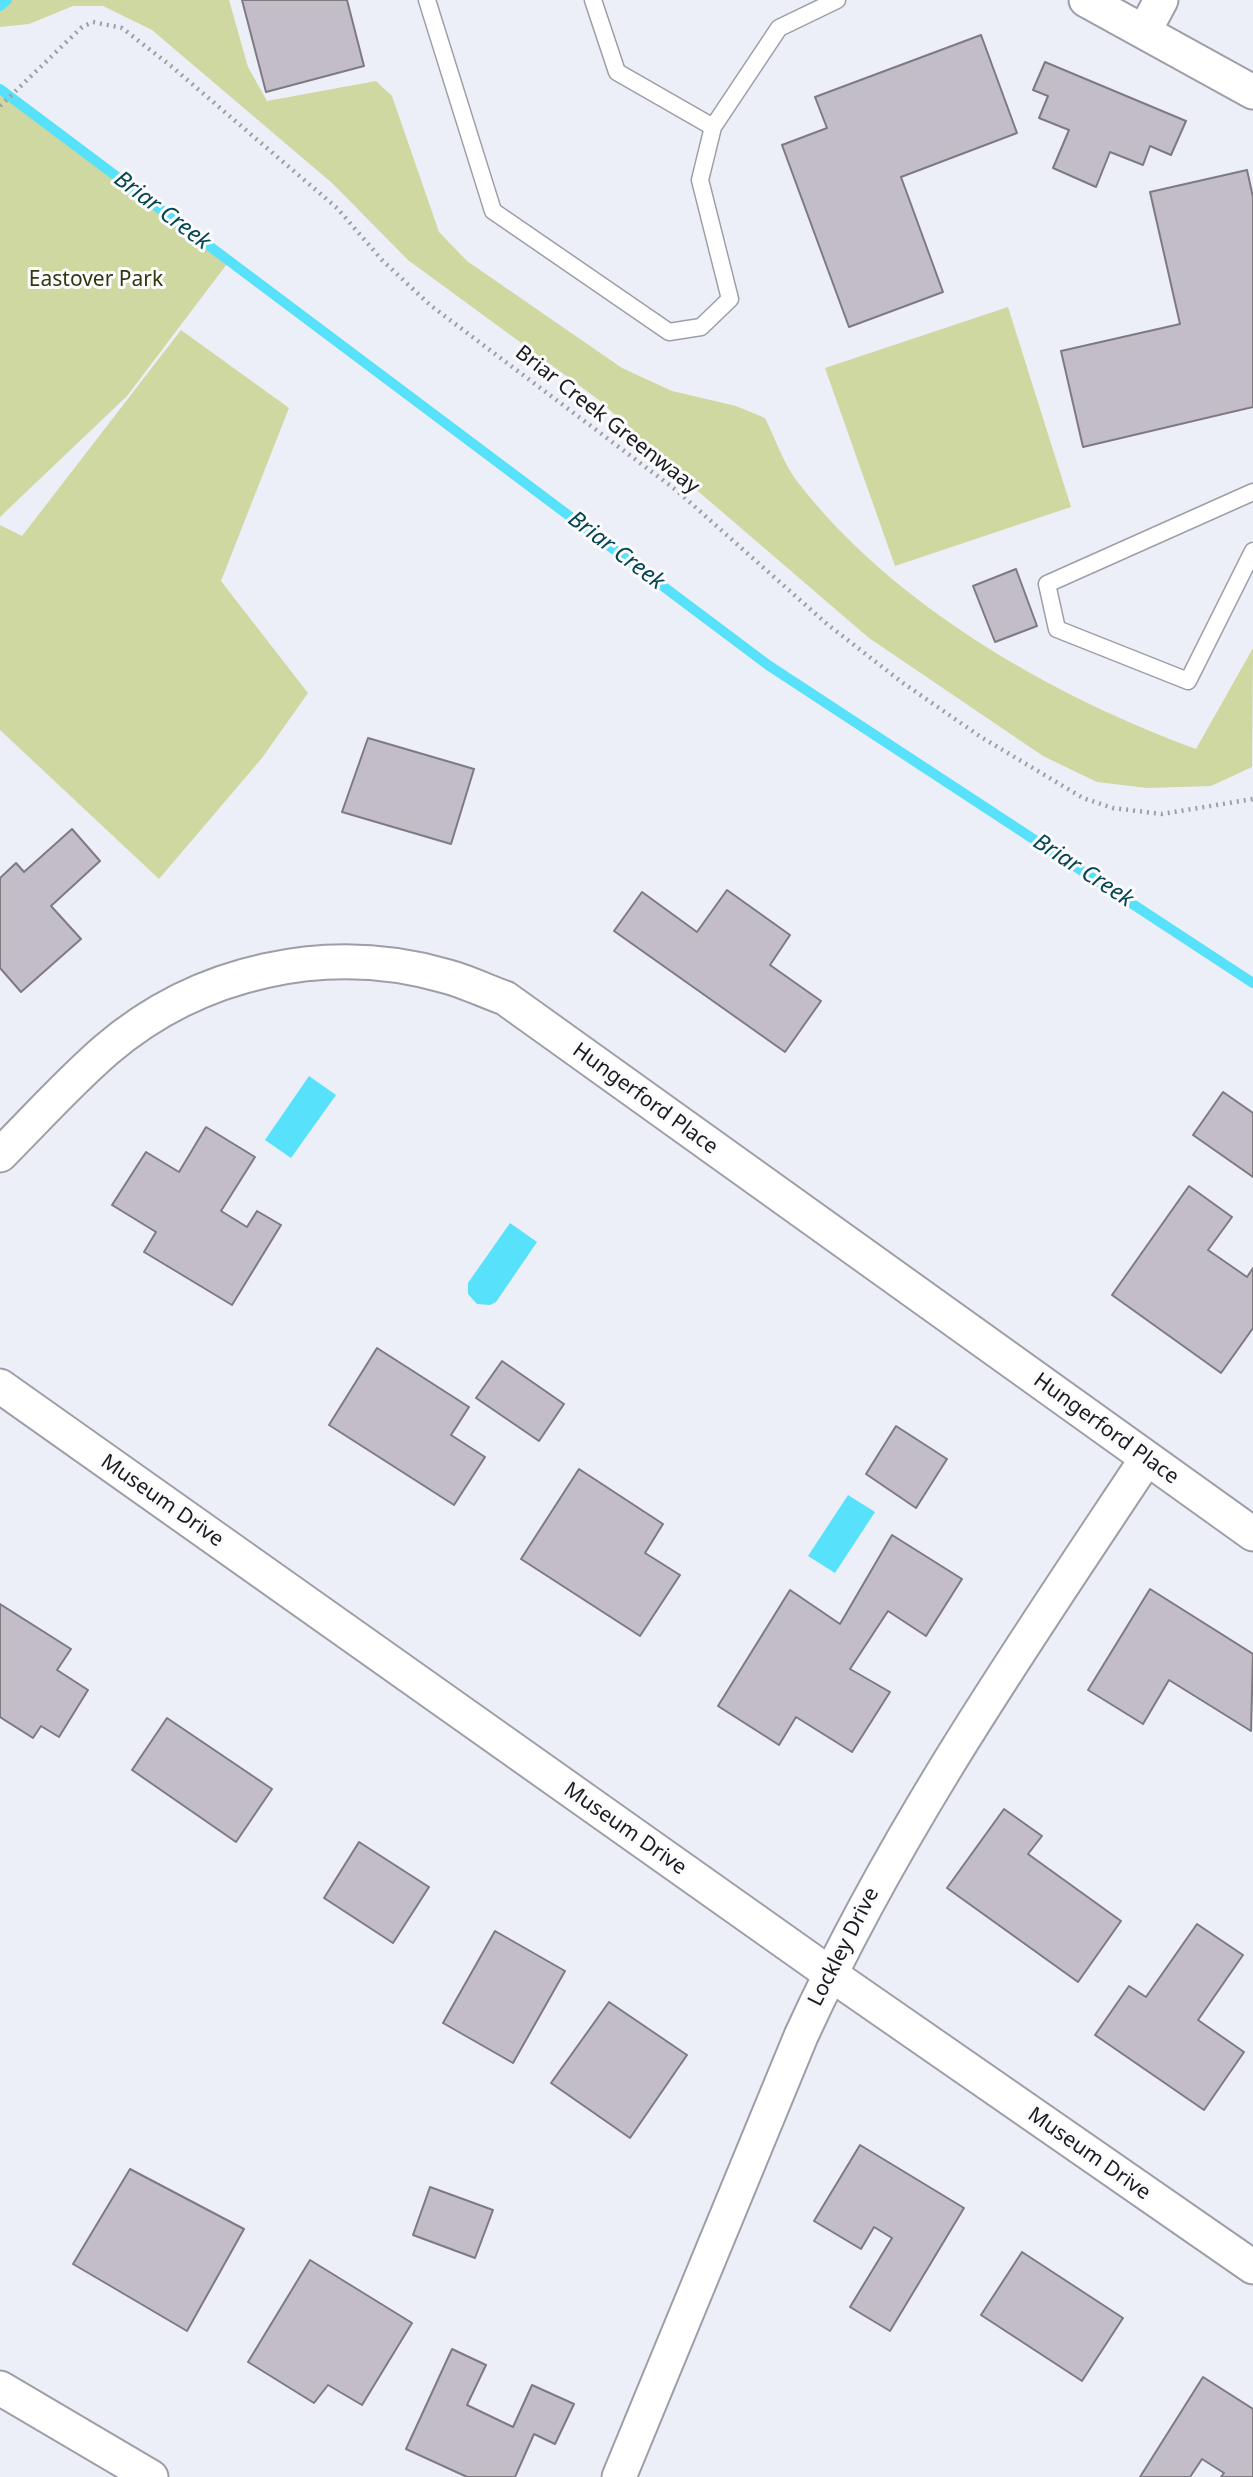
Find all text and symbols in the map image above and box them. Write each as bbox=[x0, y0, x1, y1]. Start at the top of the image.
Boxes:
water label: Briar Creek bbox=[108, 166, 216, 256]
park label: Eastover Park bbox=[29, 267, 163, 293]
street label: Briar Creek Greenwaay bbox=[510, 340, 704, 500]
water label: Briar Creek bbox=[562, 506, 670, 596]
water label: Briar Creek bbox=[1028, 828, 1138, 914]
street label: Hungerford Place bbox=[567, 1038, 723, 1160]
street label: Hungerford Place bbox=[1028, 1368, 1184, 1490]
street label: Museum Drive bbox=[96, 1449, 228, 1553]
street label: Museum Drive bbox=[559, 1777, 691, 1881]
street label: Lockley Drive bbox=[803, 1883, 885, 2011]
street label: Museum Drive bbox=[1023, 2102, 1155, 2206]

